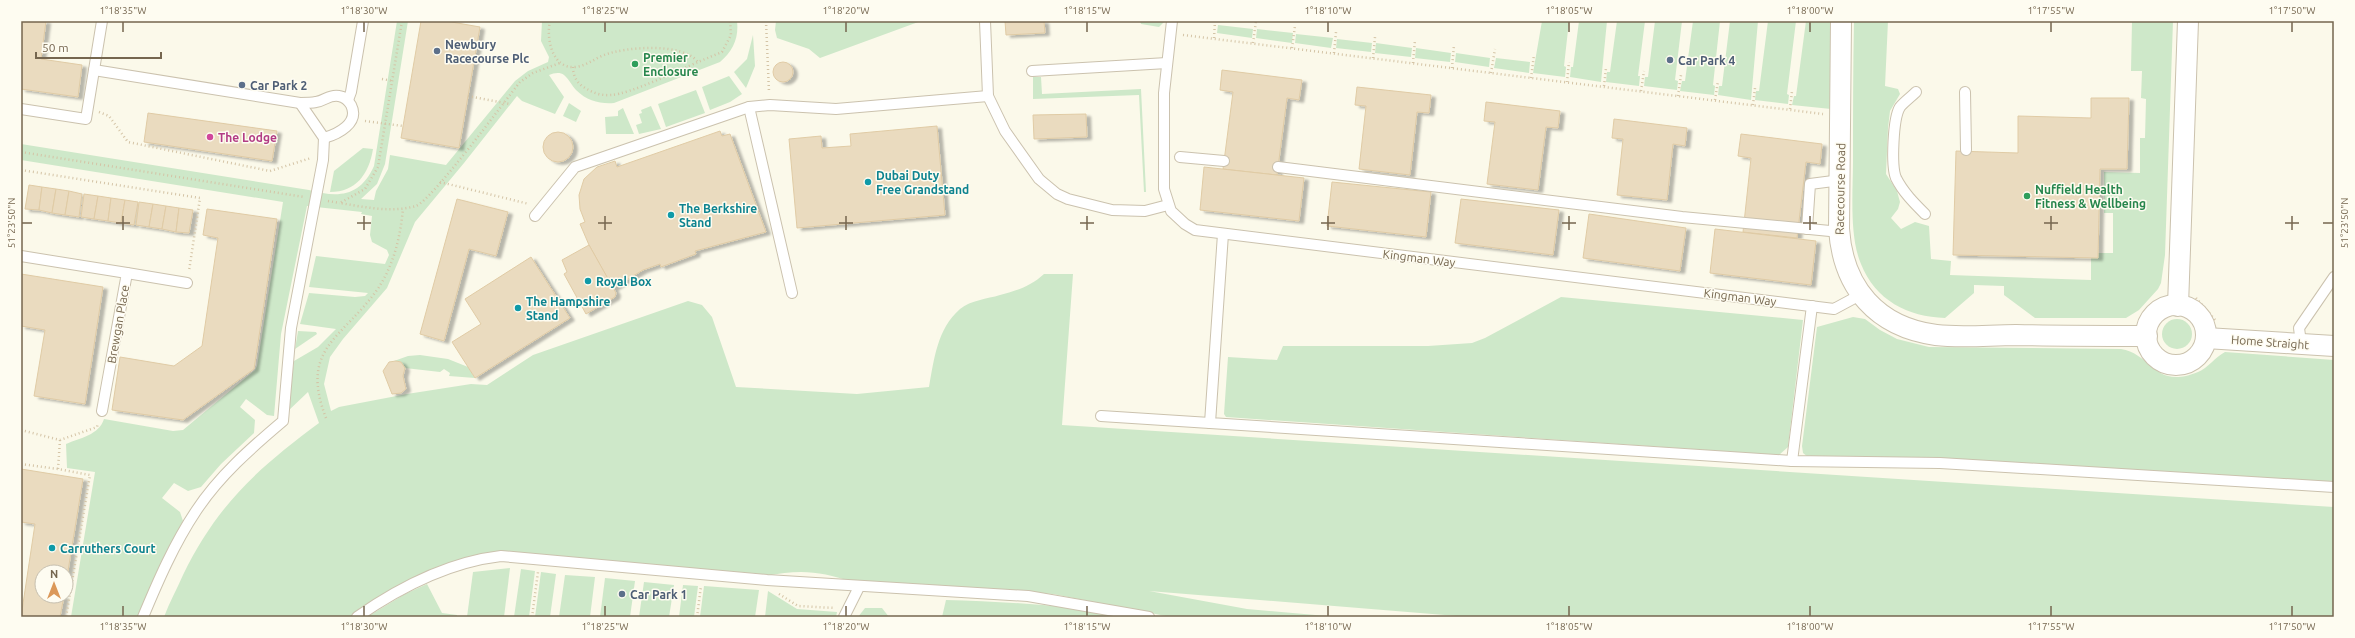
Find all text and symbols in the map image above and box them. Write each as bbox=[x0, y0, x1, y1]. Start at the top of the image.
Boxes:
text: 1°18'35"W bbox=[99, 5, 147, 16]
text: 1°18'30"W bbox=[340, 5, 388, 16]
text: 1°18'25"W bbox=[581, 5, 629, 16]
text: 1°18'20"W bbox=[822, 5, 870, 16]
text: 1°18'15"W bbox=[1063, 5, 1111, 16]
text: 1°18'10"W bbox=[1304, 5, 1352, 16]
text: 1°18'05"W bbox=[1545, 5, 1593, 16]
text: 1°18'00"W bbox=[1786, 5, 1834, 16]
text: 1°17'55"W bbox=[2027, 5, 2075, 16]
text: 1°17'50"W bbox=[2268, 5, 2316, 16]
scale bar bbox=[36, 34, 161, 60]
place label: Newbury Racecourse Plc bbox=[445, 38, 529, 65]
text: 50 m bbox=[42, 41, 69, 54]
marker: Newbury Racecourse Plc bbox=[432, 46, 442, 56]
place label: Premier Enclosure bbox=[643, 51, 698, 78]
place label: Car Park 4 bbox=[1678, 54, 1735, 67]
marker: Car Park 4 bbox=[1665, 55, 1675, 65]
marker: Premier Enclosure bbox=[630, 59, 640, 69]
place label: Car Park 2 bbox=[250, 79, 307, 92]
marker: Car Park 2 bbox=[237, 80, 247, 90]
place label: The Lodge bbox=[218, 131, 277, 144]
marker: The Lodge bbox=[205, 132, 215, 142]
street label: Racecourse Road bbox=[1833, 143, 1847, 235]
place label: Dubai Duty Free Grandstand bbox=[876, 169, 969, 196]
marker: Dubai Duty Free Grandstand bbox=[863, 177, 873, 187]
place label: Nuffield Health Fitness & Wellbeing bbox=[2035, 183, 2146, 210]
marker: Nuffield Health Fitness & Wellbeing bbox=[2022, 191, 2032, 201]
text: 51°23'50"N bbox=[6, 198, 17, 248]
text: 51°23'50"N bbox=[2339, 198, 2350, 248]
place label: The Berkshire Stand bbox=[679, 202, 757, 229]
marker: The Berkshire Stand bbox=[666, 210, 676, 220]
street label: Kingman Way bbox=[1382, 247, 1456, 269]
place label: Royal Box bbox=[596, 275, 652, 288]
marker: Royal Box bbox=[583, 276, 593, 286]
street label: Brewgan Place bbox=[105, 284, 131, 364]
street label: Kingman Way bbox=[1703, 286, 1777, 308]
place label: The Hampshire Stand bbox=[526, 295, 611, 322]
marker: The Hampshire Stand bbox=[513, 303, 523, 313]
street label: Home Straight bbox=[2231, 333, 2310, 351]
place label: Carruthers Court bbox=[60, 542, 156, 555]
marker: Carruthers Court bbox=[47, 543, 57, 553]
north arrow bbox=[34, 564, 74, 604]
text: N bbox=[50, 568, 58, 580]
place label: Car Park 1 bbox=[630, 588, 687, 601]
marker: Car Park 1 bbox=[617, 589, 627, 599]
text: 1°18'35"W bbox=[99, 621, 147, 632]
text: 1°18'30"W bbox=[340, 621, 388, 632]
text: 1°18'25"W bbox=[581, 621, 629, 632]
text: 1°18'20"W bbox=[822, 621, 870, 632]
text: 1°18'15"W bbox=[1063, 621, 1111, 632]
text: 1°18'10"W bbox=[1304, 621, 1352, 632]
text: 1°18'05"W bbox=[1545, 621, 1593, 632]
text: 1°18'00"W bbox=[1786, 621, 1834, 632]
text: 1°17'55"W bbox=[2027, 621, 2075, 632]
text: 1°17'50"W bbox=[2268, 621, 2316, 632]

